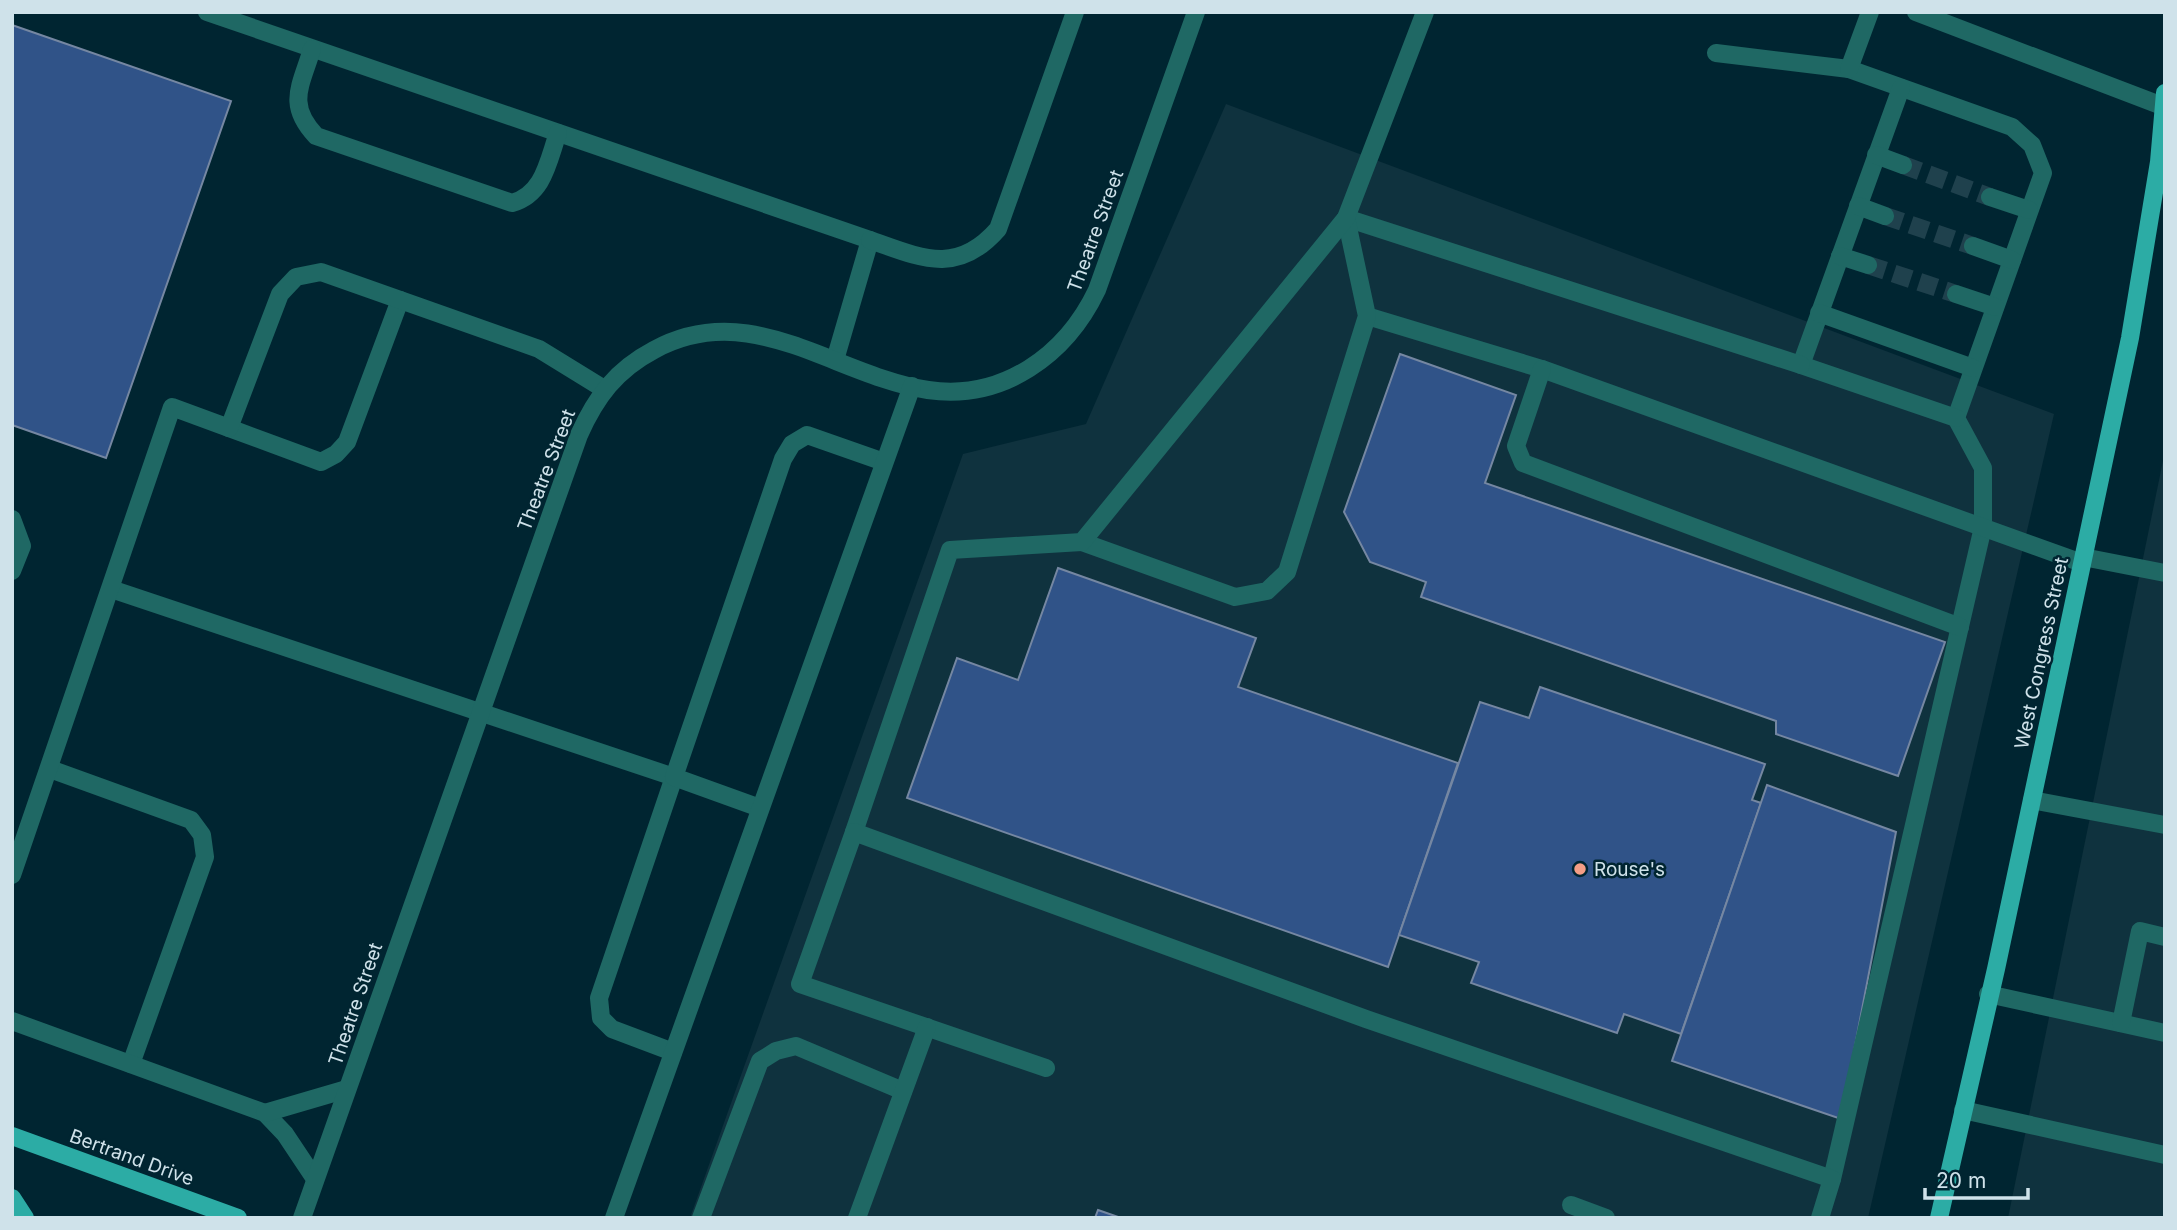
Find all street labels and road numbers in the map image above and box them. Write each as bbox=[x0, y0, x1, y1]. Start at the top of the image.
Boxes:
street label: Theatre Street bbox=[1063, 167, 1128, 295]
street label: Theatre Street bbox=[513, 406, 580, 534]
street label: West Congress Street bbox=[2010, 555, 2073, 751]
street label: Theatre Street bbox=[324, 940, 387, 1069]
street label: Bertrand Drive bbox=[67, 1124, 197, 1191]

